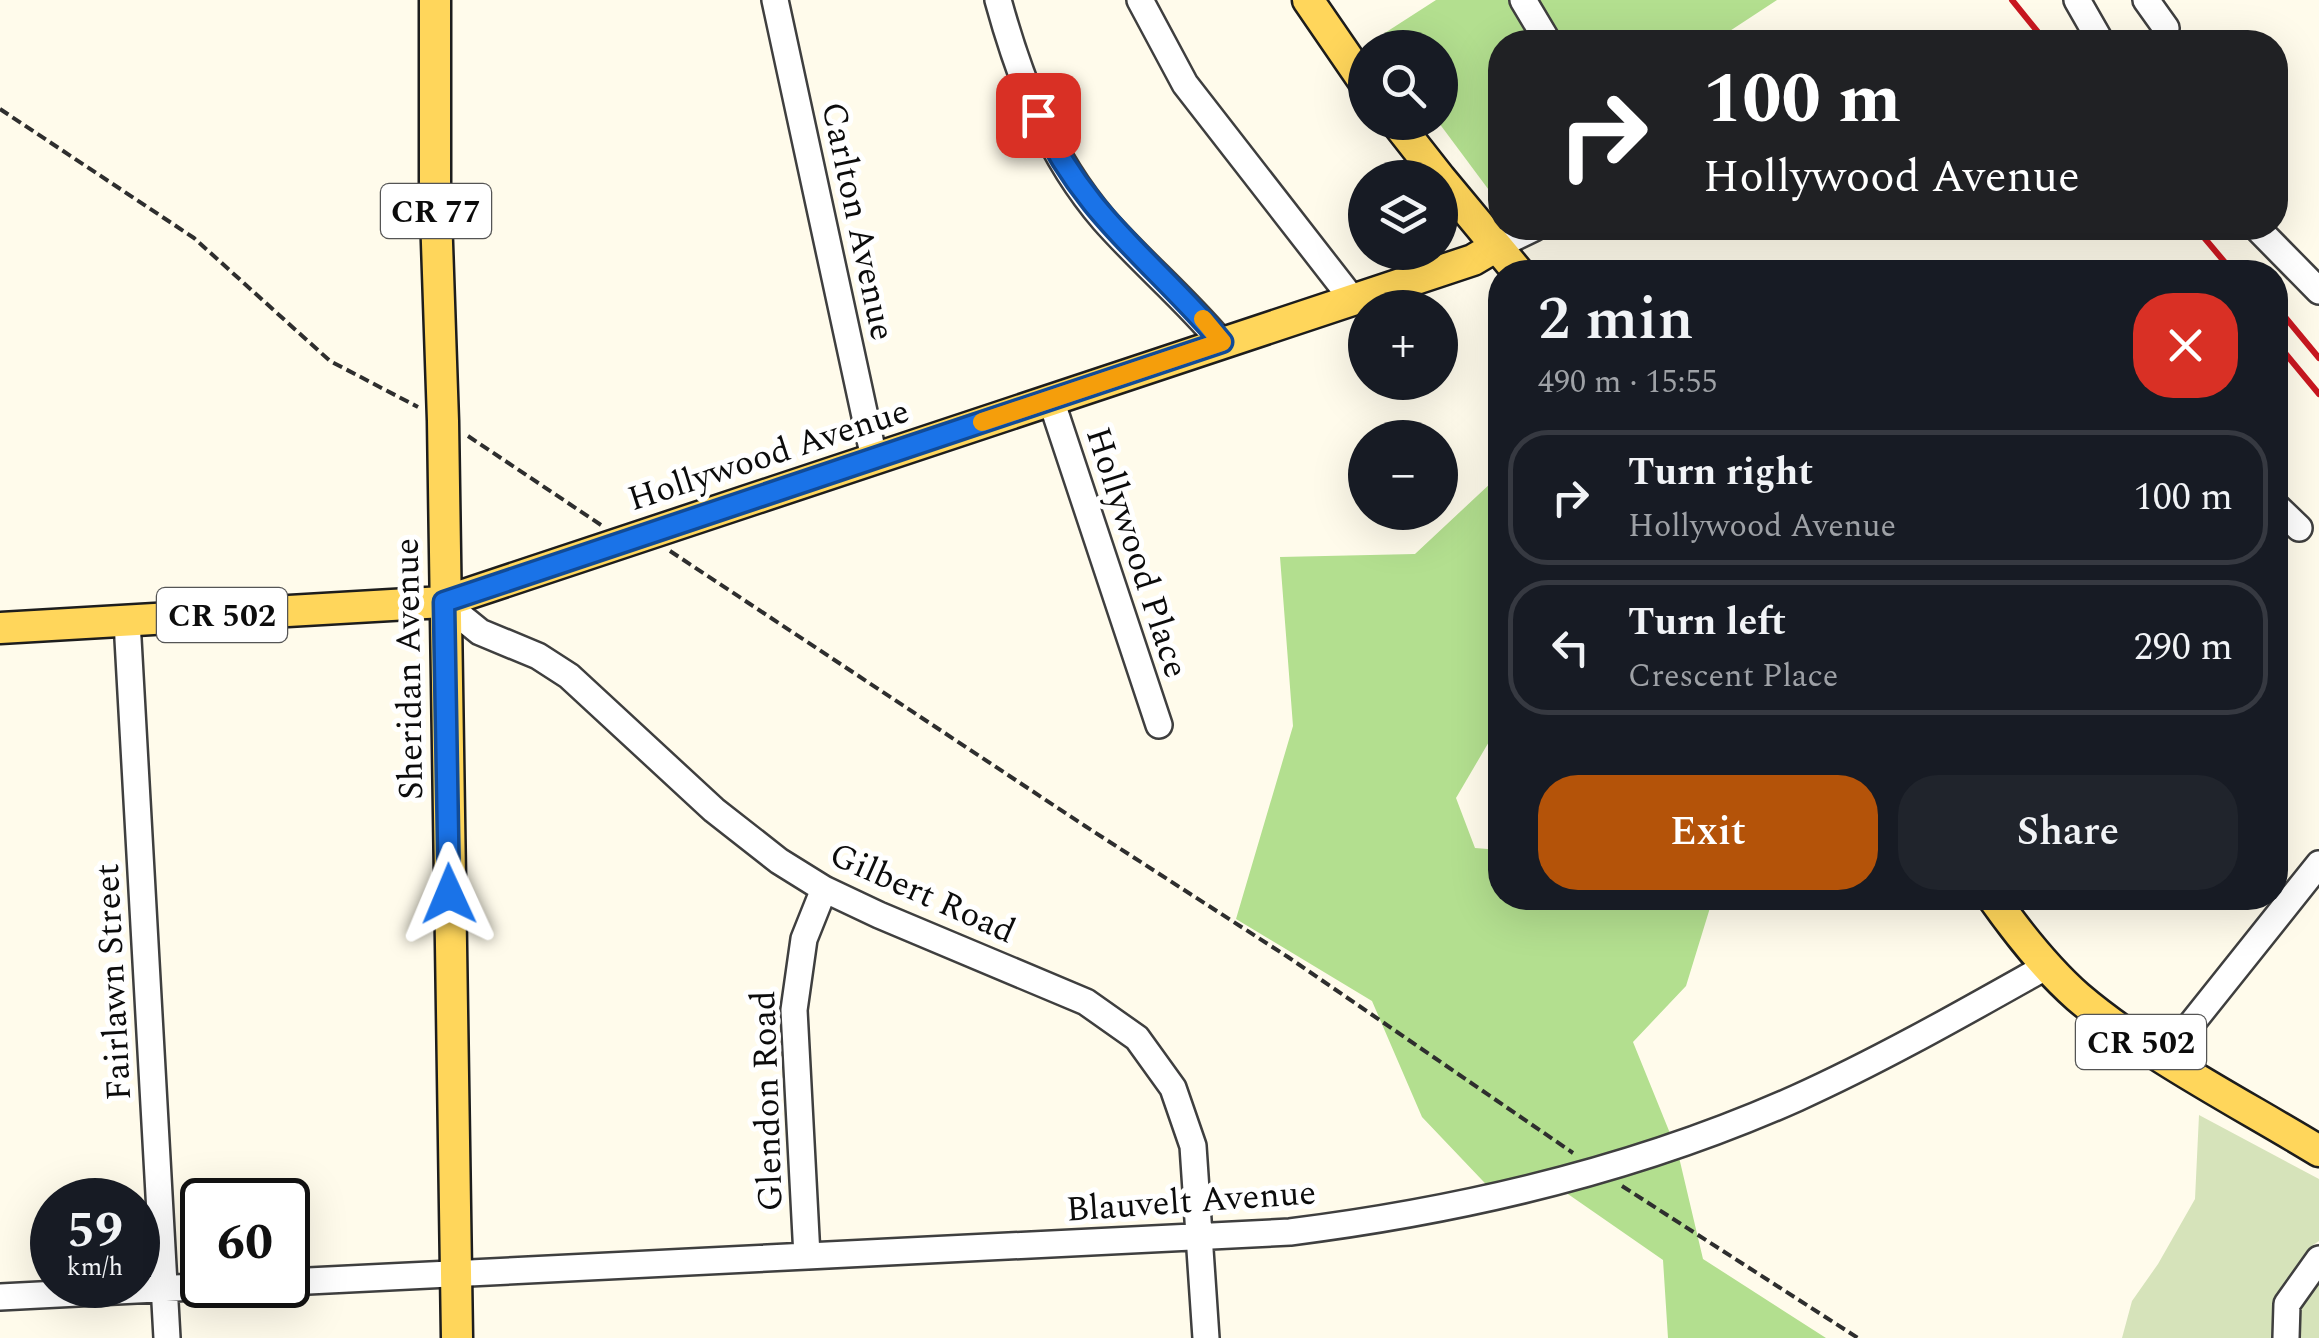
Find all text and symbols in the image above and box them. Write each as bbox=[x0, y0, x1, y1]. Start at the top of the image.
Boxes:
map controls bbox=[1348, 30, 1458, 530]
button: search bbox=[1348, 30, 1458, 140]
text: 100 m bbox=[1703, 47, 1901, 153]
icon: right bbox=[1538, 70, 1668, 200]
pin bbox=[996, 73, 1081, 158]
icon: arrive bbox=[1011, 88, 1066, 143]
street label: Carlton Avenue bbox=[806, 97, 909, 345]
text: Hollywood Avenue bbox=[1703, 143, 2080, 212]
button: layers bbox=[1348, 160, 1458, 270]
road number: CR 77 bbox=[381, 184, 491, 238]
text: 2 min bbox=[1538, 274, 1694, 366]
button: + bbox=[1348, 290, 1458, 400]
button: close bbox=[2133, 293, 2238, 398]
text: 490 m · 15:55 bbox=[1538, 358, 1718, 407]
street label: Hollywood Avenue bbox=[621, 385, 916, 526]
street label: Hollywood Place bbox=[1071, 420, 1202, 685]
button: − bbox=[1348, 420, 1458, 530]
text: Turn right bbox=[1628, 444, 1813, 502]
text: 100 m bbox=[2134, 469, 2233, 527]
icon: right bbox=[1543, 470, 1598, 525]
text: Hollywood Avenue bbox=[1628, 502, 1896, 551]
street label: Sheridan Avenue bbox=[381, 537, 438, 800]
road number: CR 502 bbox=[157, 588, 287, 642]
text: Turn left bbox=[1628, 594, 1786, 652]
text: 290 m bbox=[2134, 619, 2233, 677]
icon: left bbox=[1543, 620, 1598, 675]
text: Crescent Place bbox=[1628, 652, 1838, 701]
button: Exit bbox=[1538, 775, 1878, 890]
button: Share bbox=[1898, 775, 2238, 890]
street label: Gilbert Road bbox=[821, 829, 1024, 958]
position arrow bbox=[397, 842, 501, 946]
street label: Fairlawn Street bbox=[81, 862, 146, 1102]
street label: Glendon Road bbox=[737, 990, 798, 1212]
road number: CR 502 bbox=[2076, 1015, 2206, 1069]
street label: Blauvelt Avenue bbox=[1064, 1166, 1318, 1237]
speed limit sign: 60 bbox=[180, 1178, 310, 1308]
text: 59 bbox=[67, 1193, 123, 1269]
text: km/h bbox=[67, 1249, 123, 1287]

